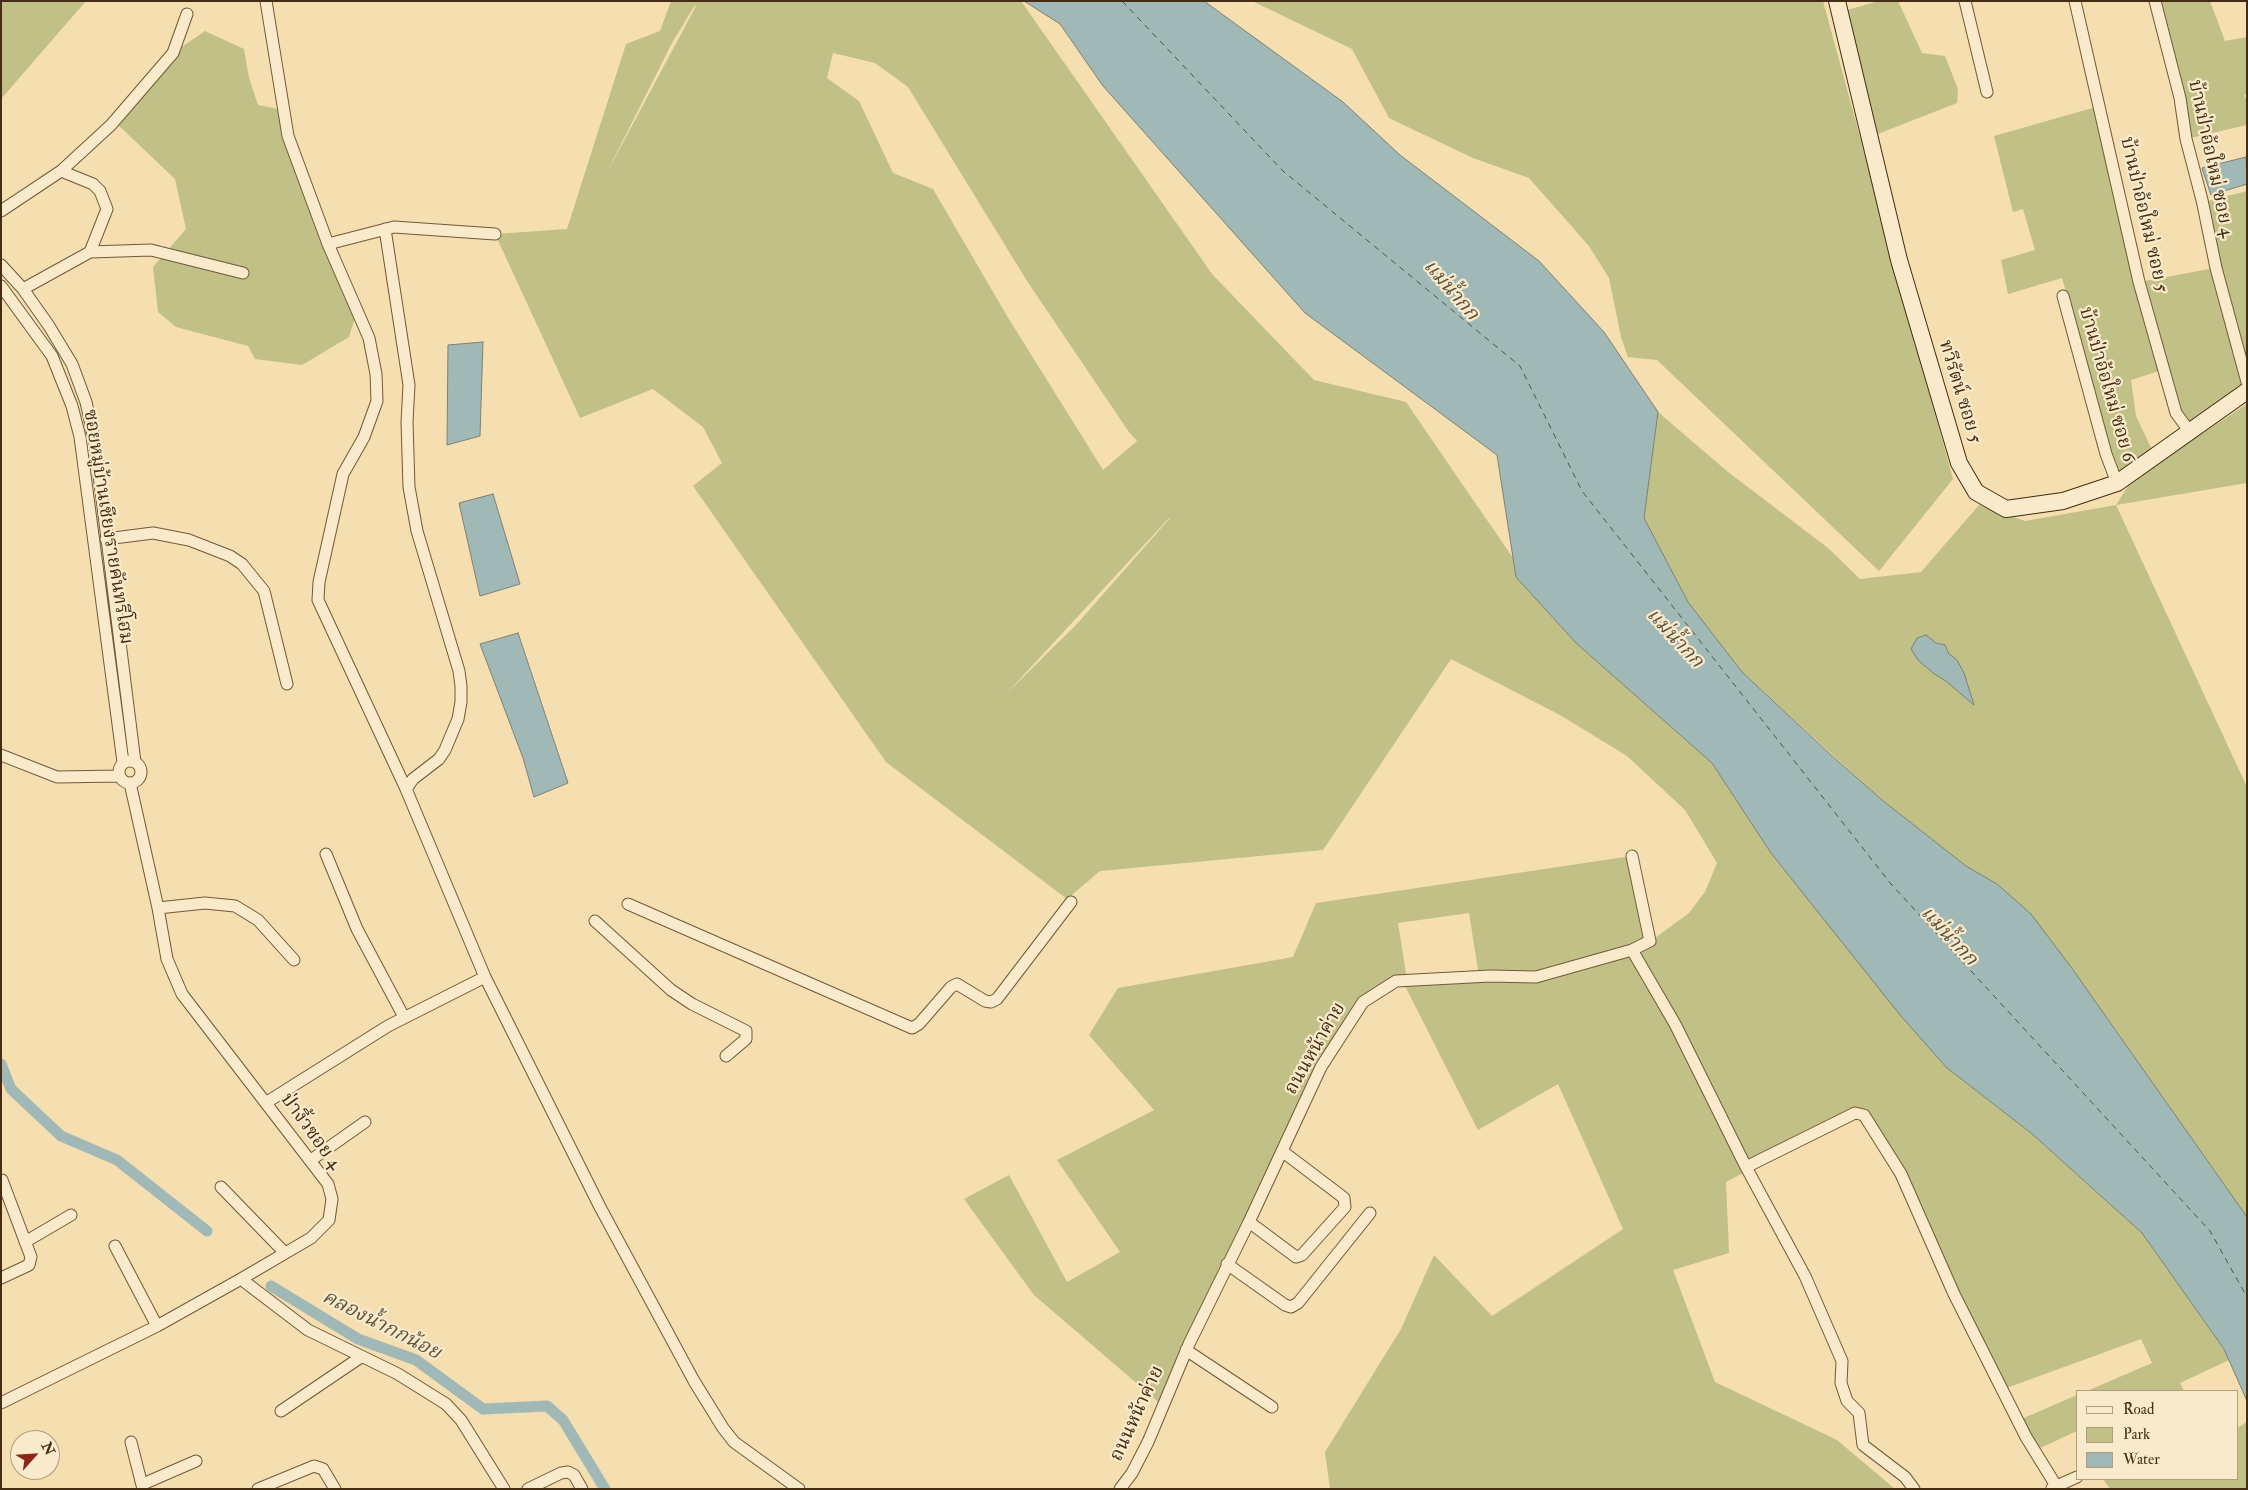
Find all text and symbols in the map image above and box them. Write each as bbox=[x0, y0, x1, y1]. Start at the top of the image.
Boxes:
street label: บ้านป่าอ้อใหม่ ซอย 4 bbox=[2182, 78, 2238, 240]
street label: บ้านป่าอ้อใหม่ ซอย 5 bbox=[2114, 135, 2172, 295]
water label: แม่น้ำกก bbox=[1417, 256, 1483, 326]
street label: บ้านป่าอ้อใหม่ ซอย 6 bbox=[2073, 305, 2139, 465]
street label: ทวีรัตน์ ซอย 5 bbox=[1933, 338, 1985, 446]
street label: ซอยหมู่บ้านเชียงรายคันทรีโฮม bbox=[77, 408, 137, 646]
water label: แม่น้ำกก bbox=[1640, 604, 1708, 674]
water label: แม่น้ำกก bbox=[1914, 902, 1982, 972]
street label: ถนนหน้าค่าย bbox=[1281, 999, 1351, 1099]
street label: ป่างิ้วซอย 4 bbox=[275, 1089, 345, 1175]
water label: คลองน้ำกกน้อย bbox=[318, 1286, 444, 1366]
street label: ถนนหน้าค่าย bbox=[1106, 1363, 1170, 1465]
legend bbox=[2076, 1390, 2238, 1480]
text: Road bbox=[2123, 1400, 2154, 1419]
text: Park bbox=[2123, 1425, 2150, 1444]
north arrow bbox=[10, 1430, 60, 1480]
text: N bbox=[38, 1439, 58, 1458]
text: Water bbox=[2123, 1450, 2160, 1469]

